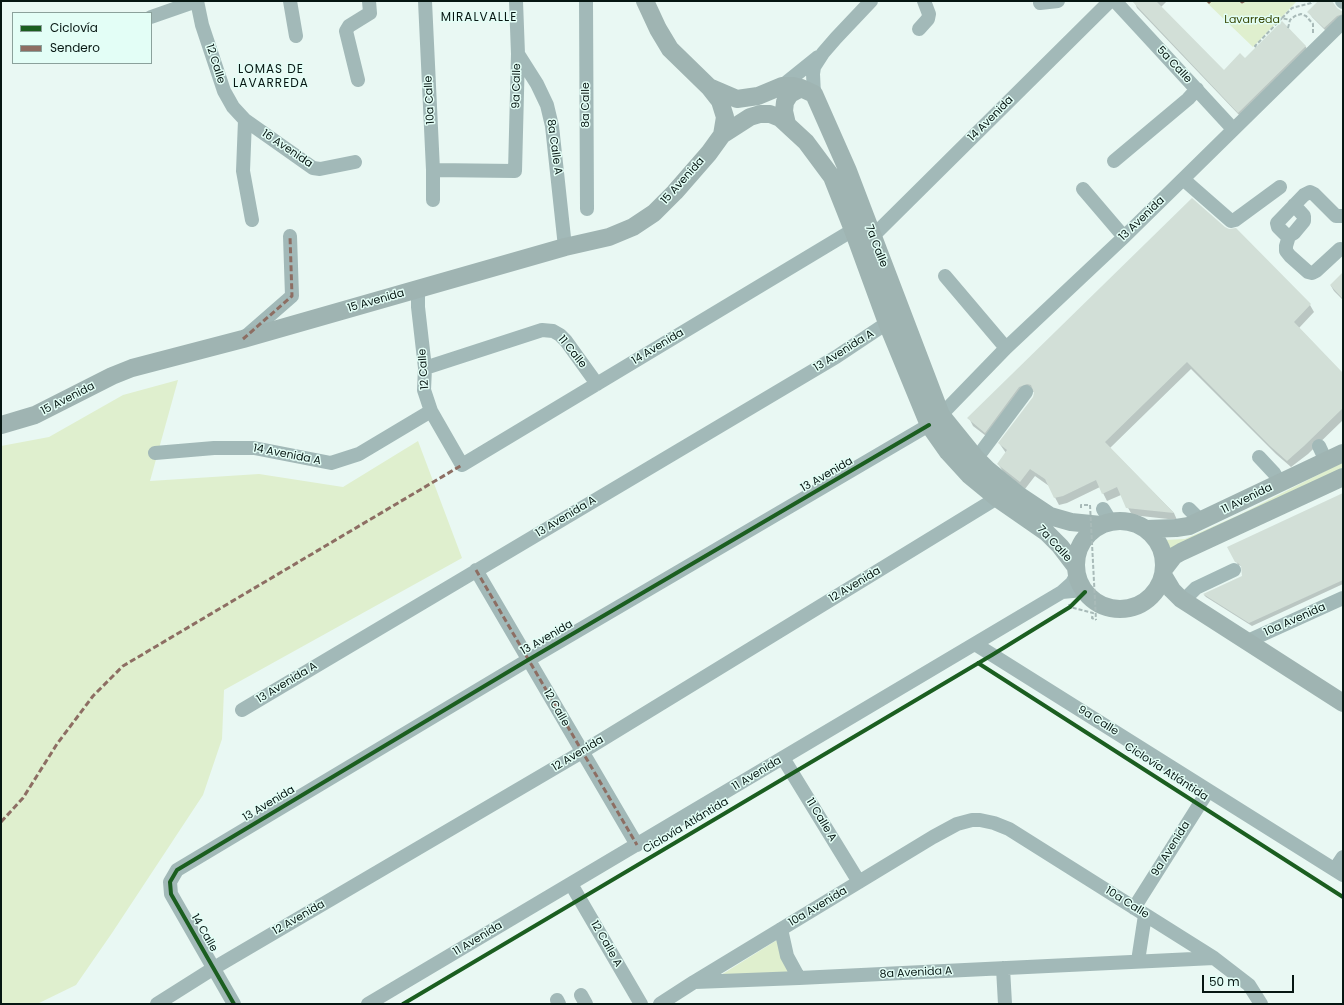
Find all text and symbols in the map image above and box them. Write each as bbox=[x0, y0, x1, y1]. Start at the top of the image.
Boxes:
district label: MIRALVALLE bbox=[441, 11, 517, 25]
legend bbox=[12, 12, 152, 64]
park label: Lavarreda bbox=[1224, 13, 1280, 27]
text: Ciclovía bbox=[50, 19, 98, 36]
text: Sendero bbox=[50, 39, 100, 56]
street label: 12 Calle bbox=[202, 42, 228, 86]
street label: 5a Calle bbox=[1154, 44, 1194, 86]
district label: LOMAS DE LAVARREDA bbox=[233, 63, 309, 91]
street label: 9a Calle bbox=[510, 63, 524, 109]
street label: 10a Calle bbox=[422, 75, 438, 125]
street label: 8a Calle bbox=[579, 82, 593, 128]
street label: 14 Avenida bbox=[966, 94, 1016, 144]
street label: 8a Calle A bbox=[544, 118, 564, 176]
street label: 16 Avenida bbox=[259, 127, 315, 171]
street label: 15 Avenida bbox=[659, 155, 707, 207]
street label: 13 Avenida bbox=[1117, 194, 1167, 244]
street label: 7a Calle bbox=[862, 223, 890, 269]
street label: 15 Avenida bbox=[346, 287, 406, 315]
street label: 14 Avenida bbox=[630, 326, 686, 368]
street label: 13 Avenida A bbox=[812, 327, 876, 375]
street label: 11 Calle bbox=[555, 333, 589, 371]
street label: 12 Calle bbox=[416, 348, 432, 390]
street label: 15 Avenida bbox=[39, 380, 97, 418]
street label: 14 Avenida A bbox=[252, 442, 322, 468]
street label: 13 Avenida bbox=[799, 455, 855, 495]
street label: 11 Avenida bbox=[1219, 481, 1275, 517]
street label: 13 Avenida A bbox=[533, 494, 599, 540]
street label: 7a Calle bbox=[1034, 523, 1074, 565]
street label: 12 Avenida bbox=[827, 564, 883, 606]
street label: 10a Avenida bbox=[1262, 601, 1328, 639]
street label: 13 Avenida bbox=[519, 618, 575, 658]
street label: 13 Avenida A bbox=[254, 660, 320, 706]
street label: 12 Calle bbox=[540, 687, 572, 729]
street label: 9a Calle bbox=[1075, 703, 1121, 739]
street label: 12 Avenida bbox=[550, 733, 606, 775]
street label: Ciclovía Atlántida bbox=[1122, 740, 1210, 804]
street label: 11 Avenida bbox=[730, 754, 784, 794]
street label: 13 Avenida bbox=[241, 783, 297, 825]
street label: Ciclovía Atlántida bbox=[641, 795, 731, 857]
street label: 11 Calle A bbox=[803, 796, 839, 844]
street label: 9a Avenida bbox=[1149, 819, 1193, 879]
street label: 10a Avenida bbox=[786, 884, 850, 930]
street label: 10a Calle bbox=[1103, 884, 1151, 922]
street label: 12 Avenida bbox=[271, 898, 327, 938]
street label: 14 Calle bbox=[188, 912, 220, 954]
street label: 12 Calle A bbox=[587, 918, 625, 970]
street label: 11 Avenida bbox=[451, 919, 505, 959]
street label: 8a Avenida A bbox=[879, 965, 953, 981]
scale bar bbox=[1204, 967, 1296, 993]
text: 50 m bbox=[1209, 973, 1240, 990]

